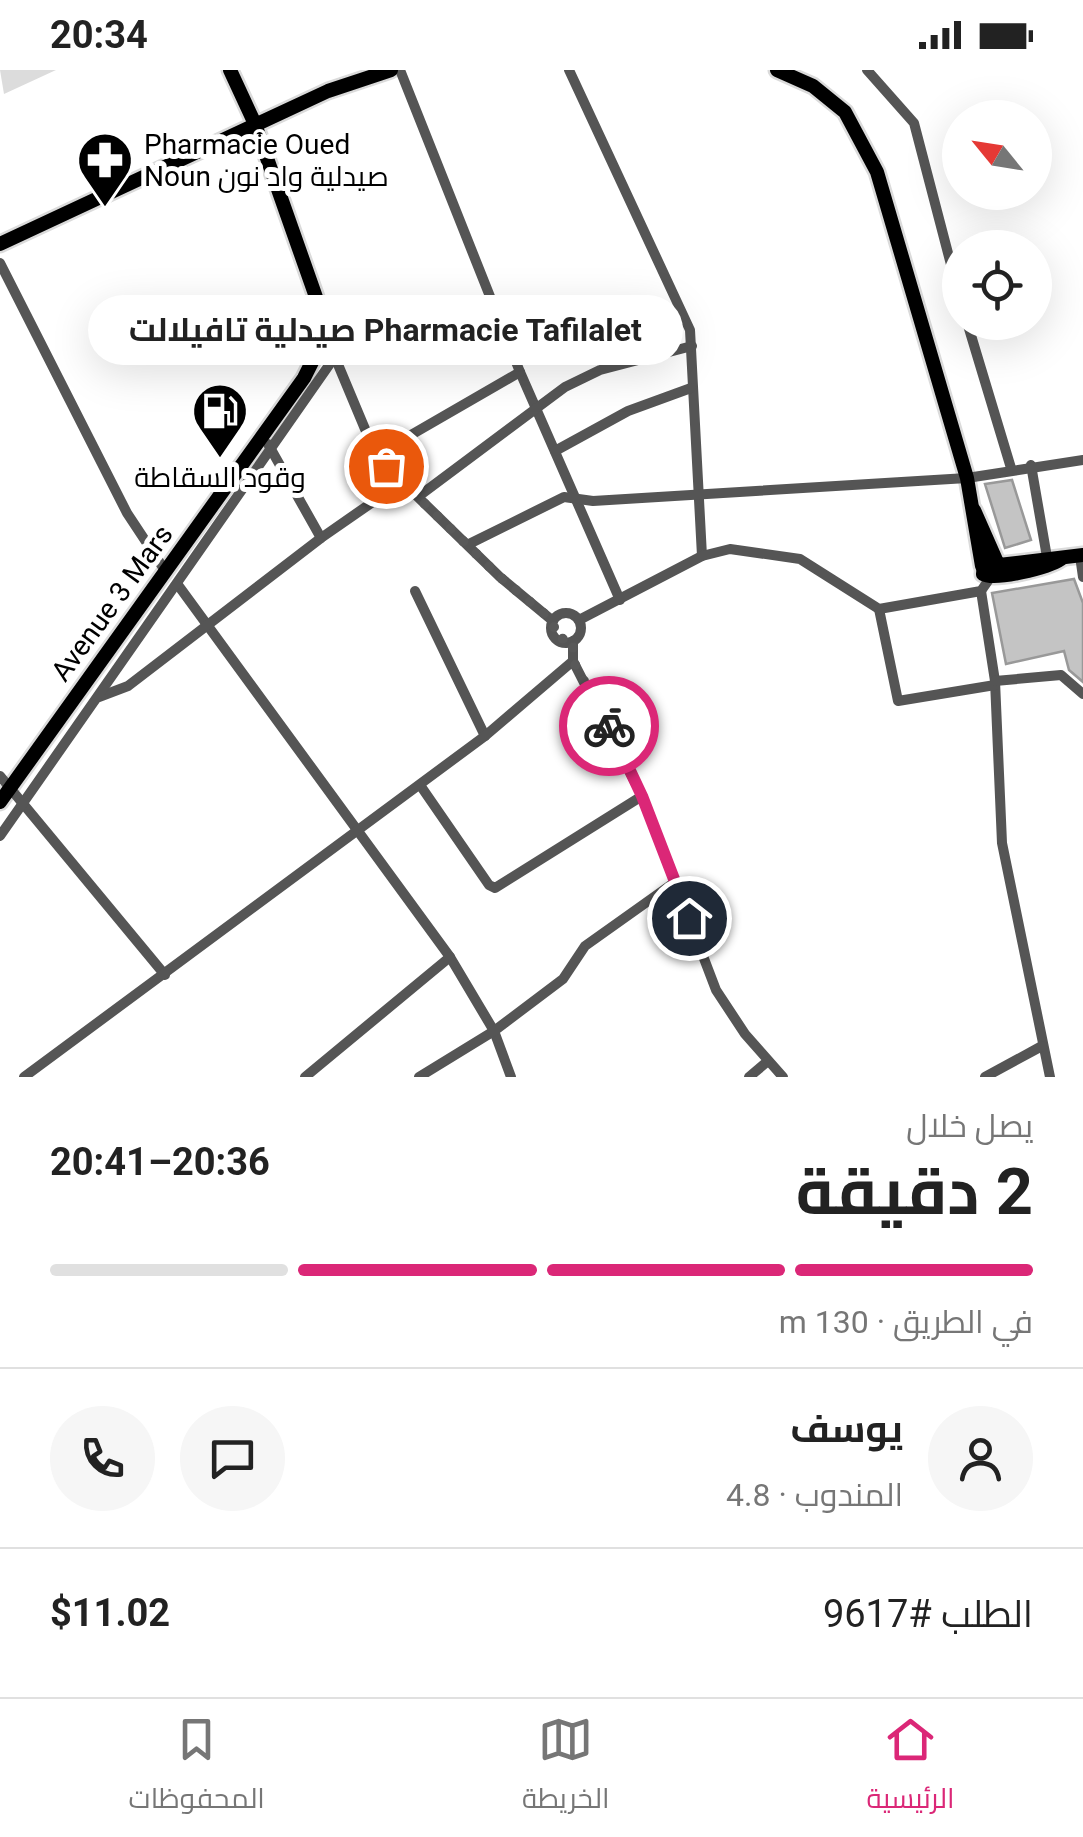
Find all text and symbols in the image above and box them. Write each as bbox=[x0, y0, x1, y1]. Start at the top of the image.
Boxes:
text: 20:34 bbox=[50, 13, 148, 57]
north arrow bbox=[942, 100, 1052, 210]
map controls bbox=[942, 100, 1052, 340]
place label: Pharmacie Oued Noun صيدلية واد نون bbox=[144, 128, 389, 193]
pharmacy icon: Pharmacie Oued Noun صيدلية واد نون bbox=[75, 130, 135, 209]
button: locate bbox=[942, 230, 1052, 340]
callout: Pharmacie Tafilalet صيدلية تافيلالت bbox=[89, 296, 684, 366]
text: Pharmacie Tafilalet صيدلية تافيلالت bbox=[129, 311, 642, 349]
fuel station icon: وقود السقاطة bbox=[190, 381, 250, 460]
pin bbox=[344, 424, 429, 509]
icon: bag bbox=[359, 439, 414, 494]
place label: وقود السقاطة bbox=[134, 461, 306, 494]
street label: Avenue 3 Mars bbox=[44, 519, 180, 687]
courier bbox=[559, 676, 659, 776]
icon: bike bbox=[582, 699, 637, 754]
pin bbox=[647, 876, 732, 961]
icon: home bbox=[662, 891, 717, 946]
text: يصل خلال bbox=[906, 1107, 1033, 1145]
text: 20:36–20:41 bbox=[50, 1140, 270, 1184]
text: 2 دقيقة bbox=[796, 1154, 1033, 1230]
text: في الطريق · 130 m bbox=[779, 1303, 1033, 1341]
button: phone bbox=[50, 1406, 155, 1511]
button: chat bbox=[180, 1406, 285, 1511]
button: person bbox=[928, 1406, 1033, 1511]
text: يوسف bbox=[790, 1407, 903, 1451]
text: المندوب · 4.8 bbox=[726, 1476, 903, 1514]
text: $11.02 bbox=[50, 1591, 170, 1635]
text: الطلب #9617 bbox=[823, 1592, 1033, 1636]
tab: المحفوظات bbox=[129, 1712, 265, 1824]
tab: الخريطة bbox=[522, 1712, 609, 1824]
tab: الرئيسية bbox=[867, 1712, 954, 1824]

